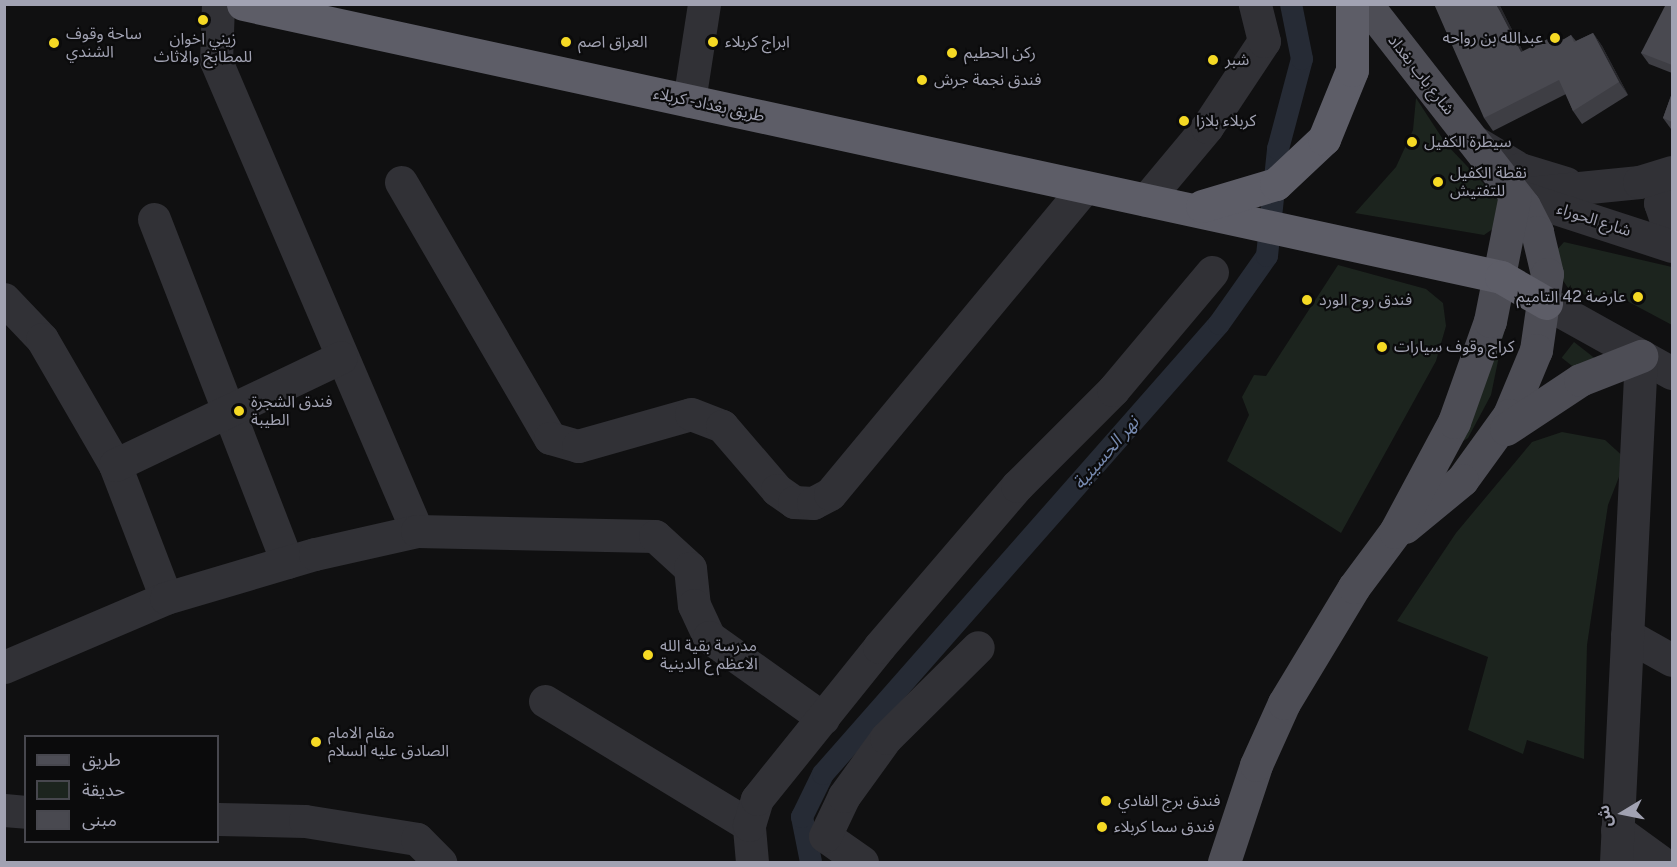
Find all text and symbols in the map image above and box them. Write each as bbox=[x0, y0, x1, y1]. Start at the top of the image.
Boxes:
marker: زيني اخوان للمطابخ والاثاث bbox=[196, 13, 210, 27]
place label: ساحة وقوف الشندي bbox=[66, 24, 142, 62]
place label: عبدالله بن رواحه bbox=[1443, 28, 1543, 48]
place label: زيني اخوان للمطابخ والاثاث bbox=[154, 29, 252, 67]
street label: شارع باب بغداد bbox=[1384, 31, 1458, 119]
marker: عبدالله بن رواحه bbox=[1548, 31, 1562, 45]
place label: العراق اصم bbox=[578, 32, 648, 52]
place label: ابراج كربلاء bbox=[725, 32, 790, 52]
marker: العراق اصم bbox=[559, 35, 573, 49]
marker: ابراج كربلاء bbox=[706, 35, 720, 49]
marker: ساحة وقوف الشندي bbox=[47, 36, 61, 50]
place label: ركن الحطيم bbox=[964, 43, 1036, 63]
marker: ركن الحطيم bbox=[945, 46, 959, 60]
place label: شبر bbox=[1225, 50, 1249, 70]
marker: شبر bbox=[1206, 53, 1220, 67]
place label: فندق نجمة جرش bbox=[934, 70, 1041, 90]
marker: فندق نجمة جرش bbox=[915, 73, 929, 87]
street label: طريق بغداد - كربلاء bbox=[649, 83, 769, 127]
place label: كربلاء بلازا bbox=[1196, 111, 1256, 131]
marker: كربلاء بلازا bbox=[1177, 114, 1191, 128]
place label: سيطرة الكفيل bbox=[1424, 132, 1512, 152]
marker: سيطرة الكفيل bbox=[1405, 135, 1419, 149]
place label: نقطة الكفيل للتفتيش bbox=[1450, 163, 1527, 201]
marker: نقطة الكفيل للتفتيش bbox=[1431, 175, 1445, 189]
street label: شارع الحوراء bbox=[1555, 199, 1633, 241]
place label: عارضة 42 التاميم bbox=[1516, 287, 1626, 307]
place label: فندق روح الورد bbox=[1319, 290, 1412, 310]
marker: عارضة 42 التاميم bbox=[1631, 290, 1645, 304]
marker: فندق روح الورد bbox=[1300, 293, 1314, 307]
place label: كراج وقوف سيارات bbox=[1394, 337, 1514, 357]
marker: كراج وقوف سيارات bbox=[1375, 340, 1389, 354]
place label: فندق الشجرة الطيبة bbox=[251, 392, 332, 430]
marker: فندق الشجرة الطيبة bbox=[232, 404, 246, 418]
water label: نهر الحسينية bbox=[1068, 412, 1144, 494]
place label: مدرسة بقية الله الاعظم ع الدينية bbox=[660, 636, 758, 674]
marker: مدرسة بقية الله الاعظم ع الدينية bbox=[641, 648, 655, 662]
place label: مقام الامام الصادق عليه السلام bbox=[328, 723, 449, 761]
legend bbox=[24, 735, 219, 843]
marker: مقام الامام الصادق عليه السلام bbox=[309, 735, 323, 749]
text: طريق bbox=[82, 749, 121, 770]
text: حديقة bbox=[82, 779, 125, 800]
north arrow bbox=[1593, 783, 1653, 843]
place label: فندق برج الفادي bbox=[1118, 791, 1221, 811]
marker: فندق برج الفادي bbox=[1099, 794, 1113, 808]
text: ش bbox=[1594, 804, 1616, 829]
text: مبنى bbox=[82, 809, 117, 830]
place label: فندق سما كربلاء bbox=[1114, 817, 1215, 837]
marker: فندق سما كربلاء bbox=[1095, 820, 1109, 834]

